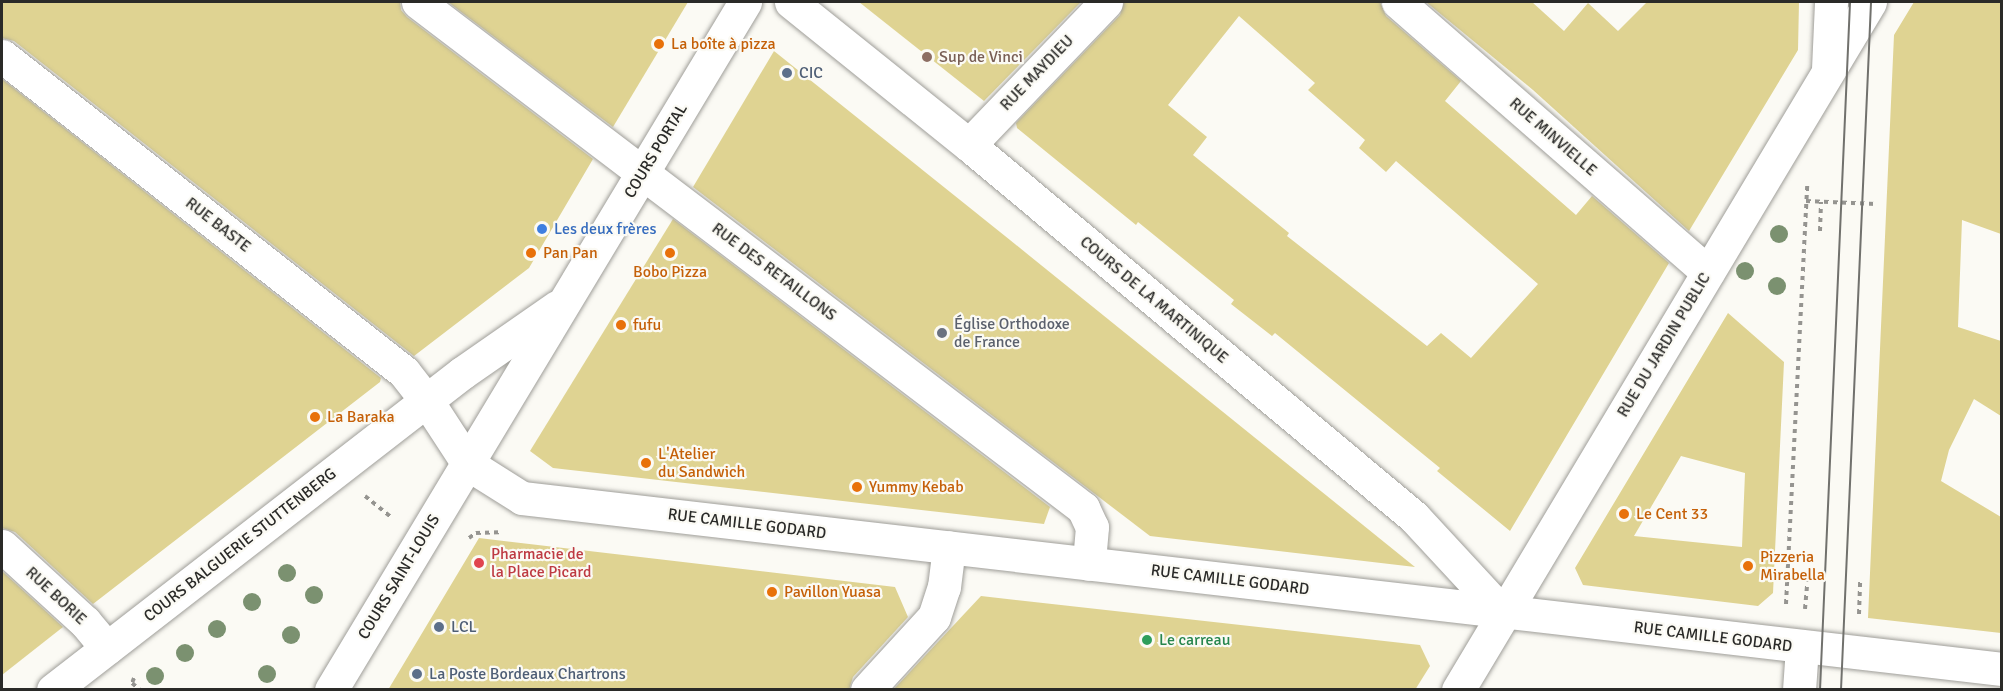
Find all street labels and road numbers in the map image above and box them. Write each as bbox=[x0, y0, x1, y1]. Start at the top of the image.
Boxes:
street label: RUE MAYDIEU bbox=[996, 31, 1078, 115]
street label: RUE MINVIELLE bbox=[1505, 94, 1601, 180]
street label: COURS PORTAL bbox=[620, 100, 692, 202]
street label: RUE BASTE bbox=[182, 194, 254, 256]
street label: RUE DES RETAILLONS bbox=[708, 219, 840, 325]
street label: COURS DE LA MARTINIQUE bbox=[1076, 232, 1232, 368]
street label: RUE DU JARDIN PUBLIC bbox=[1613, 269, 1715, 421]
street label: COURS BALGUERIE STUTTENBERG bbox=[140, 464, 340, 626]
street label: RUE CAMILLE GODARD bbox=[667, 505, 827, 543]
street label: COURS SAINT-LOUIS bbox=[354, 511, 444, 643]
street label: RUE CAMILLE GODARD bbox=[1150, 561, 1310, 599]
street label: RUE BORIE bbox=[22, 563, 90, 629]
street label: RUE CAMILLE GODARD bbox=[1633, 618, 1793, 656]

